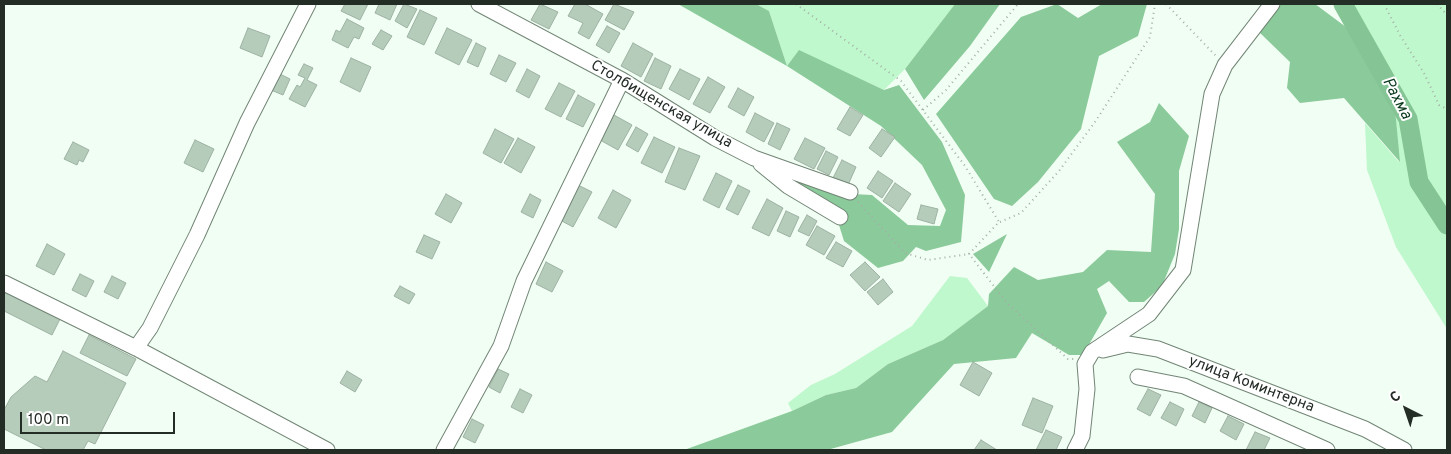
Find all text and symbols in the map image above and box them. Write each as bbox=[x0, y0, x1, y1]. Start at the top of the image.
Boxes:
street label: Столбищенская улица bbox=[587, 57, 735, 153]
water label: Рахма bbox=[1377, 75, 1415, 123]
street label: улица Коминтерна bbox=[1186, 353, 1316, 417]
north arrow bbox=[1381, 384, 1431, 434]
text: С bbox=[1387, 388, 1405, 407]
scale bar bbox=[22, 402, 178, 434]
text: 100 m bbox=[28, 411, 69, 430]

